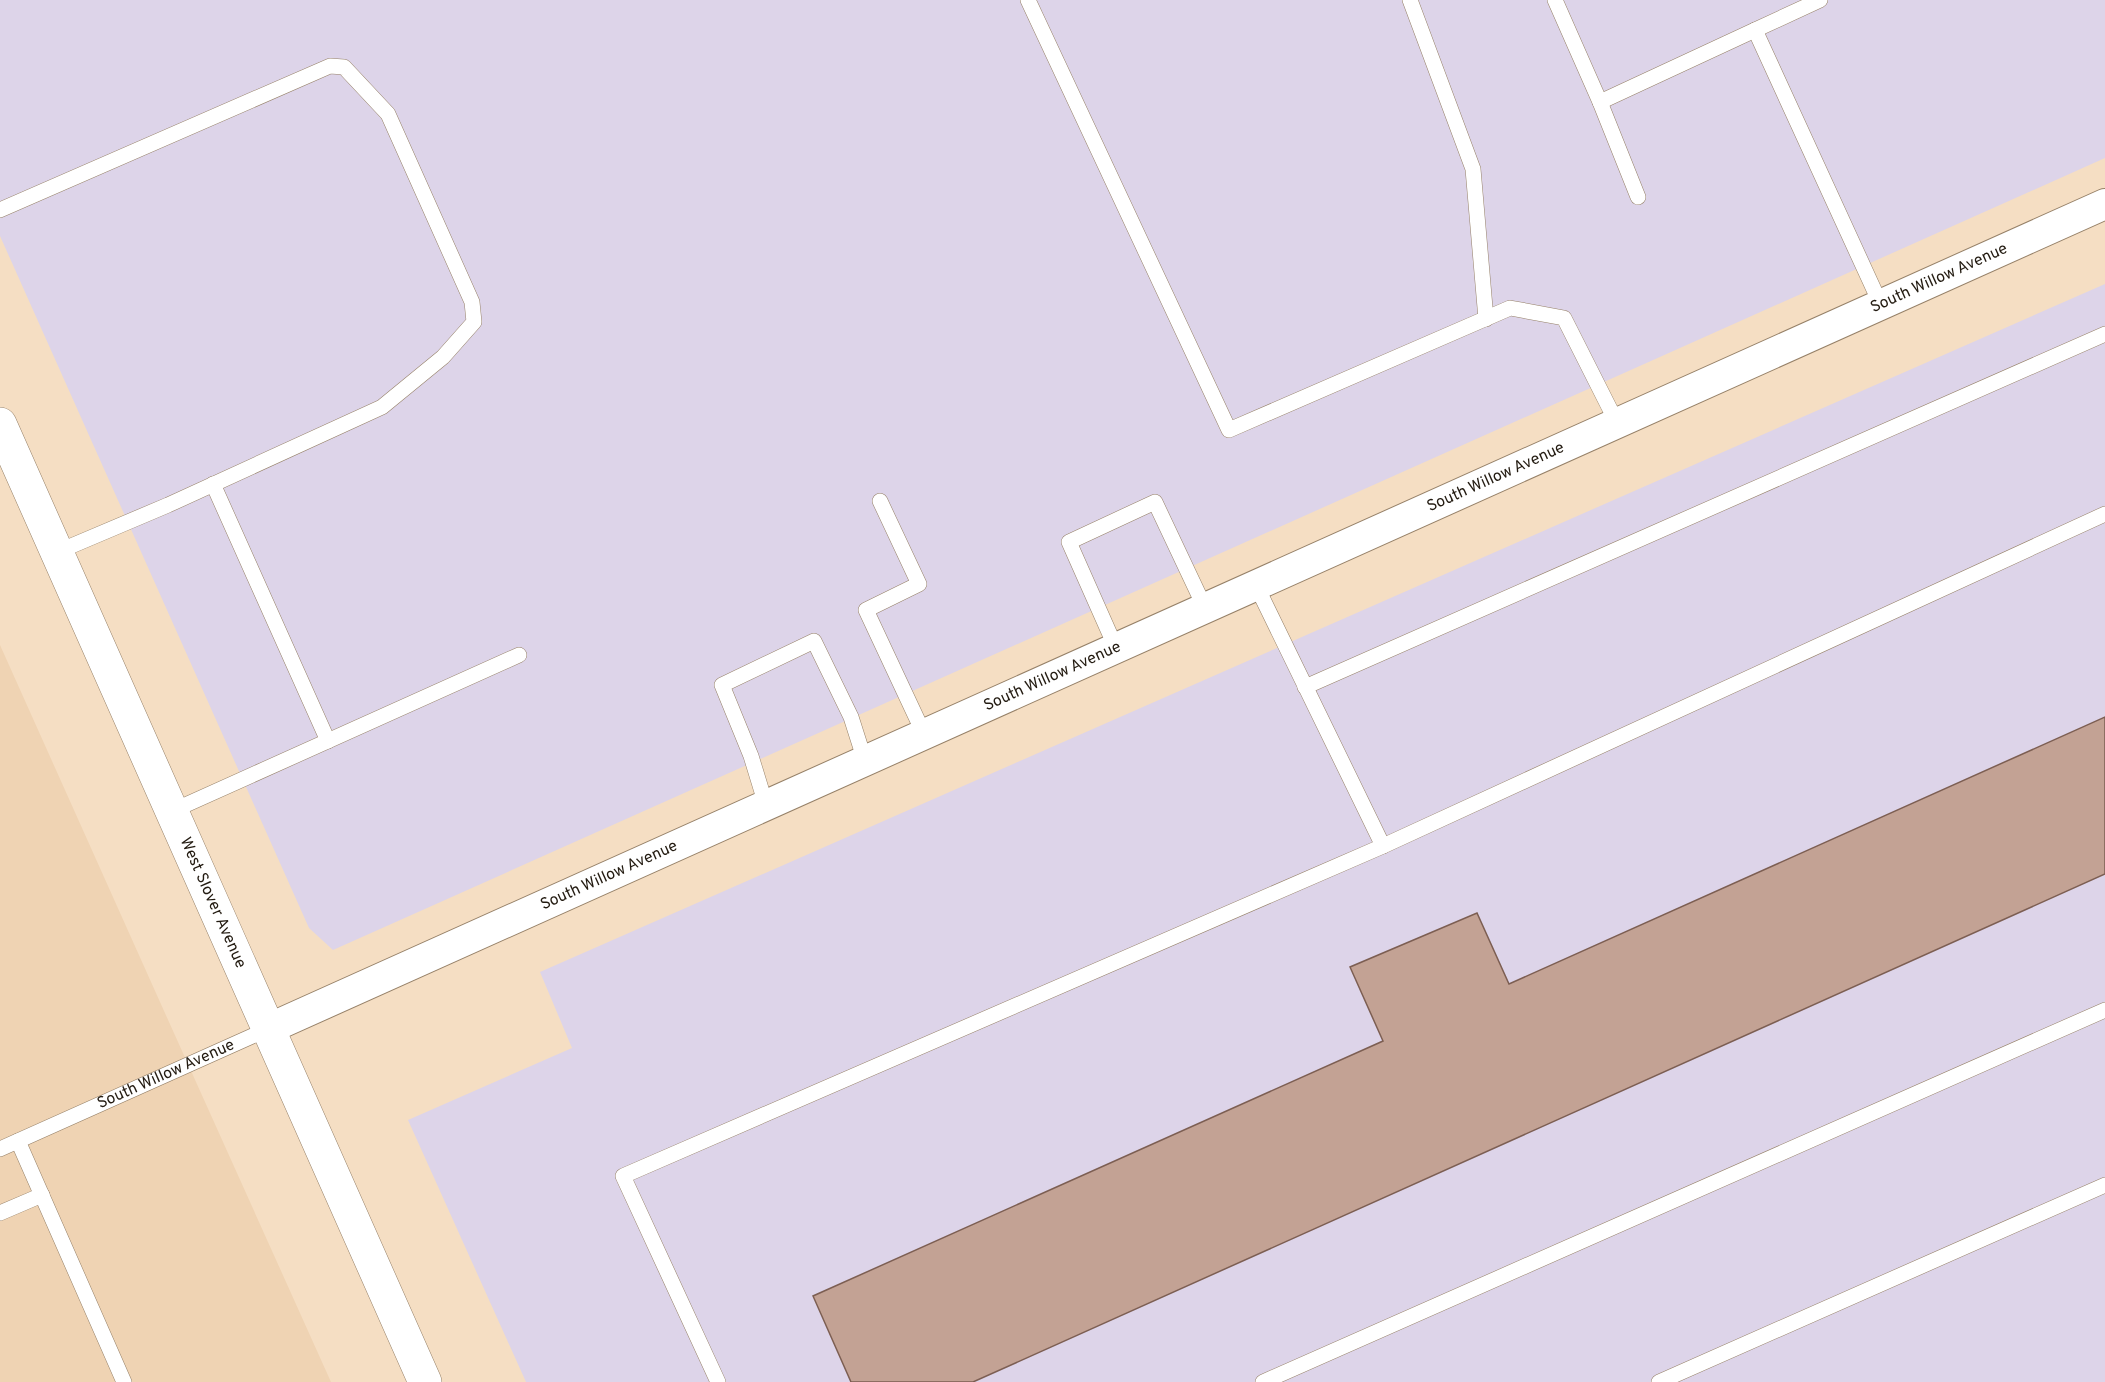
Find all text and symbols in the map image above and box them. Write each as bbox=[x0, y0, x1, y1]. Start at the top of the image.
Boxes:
street label: South Willow Avenue bbox=[1867, 239, 2011, 318]
street label: South Willow Avenue bbox=[1424, 438, 1568, 517]
street label: South Willow Avenue bbox=[981, 637, 1124, 716]
street label: West Slover Avenue bbox=[175, 834, 250, 972]
street label: South Willow Avenue bbox=[537, 836, 681, 915]
street label: South Willow Avenue bbox=[94, 1035, 238, 1114]

